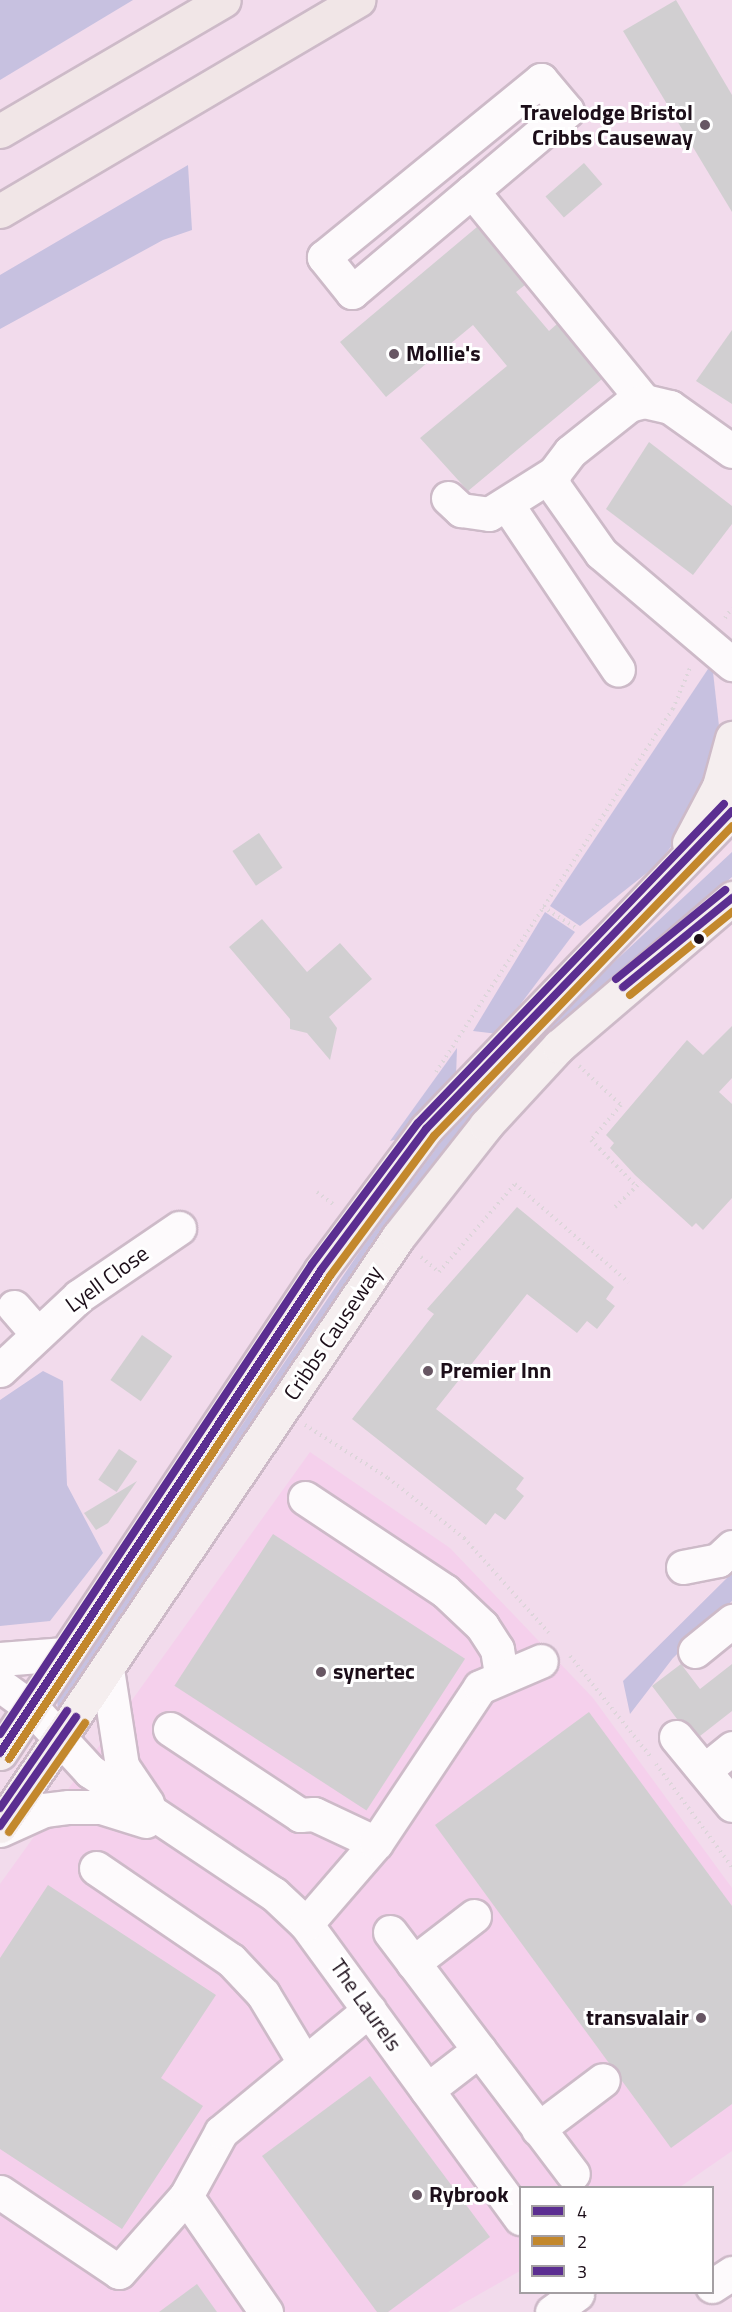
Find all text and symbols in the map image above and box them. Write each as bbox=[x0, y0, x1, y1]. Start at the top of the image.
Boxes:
place label: Travelodge Bristol Cribbs Causeway bbox=[520, 99, 693, 150]
marker: Travelodge Bristol Cribbs Causeway bbox=[698, 118, 712, 132]
place label: Mollie's bbox=[406, 341, 481, 367]
marker: Mollie's bbox=[387, 347, 401, 361]
unlabelled marker bbox=[693, 933, 705, 945]
street label: Lyell Close bbox=[60, 1240, 154, 1318]
street label: Cribbs Causeway bbox=[278, 1261, 388, 1405]
place label: Premier Inn bbox=[440, 1358, 551, 1384]
marker: Premier Inn bbox=[421, 1364, 435, 1378]
place label: synertec bbox=[333, 1659, 415, 1685]
marker: synertec bbox=[314, 1665, 328, 1679]
street label: The Laurels bbox=[325, 1954, 407, 2056]
place label: transvalair bbox=[586, 2005, 689, 2031]
marker: transvalair bbox=[694, 2011, 708, 2025]
place label: Rybrook bbox=[429, 2182, 509, 2208]
legend bbox=[519, 2186, 714, 2294]
marker: Rybrook bbox=[410, 2188, 424, 2202]
text: 4 bbox=[577, 2198, 587, 2225]
text: 2 bbox=[577, 2228, 587, 2255]
text: 3 bbox=[577, 2258, 587, 2285]

